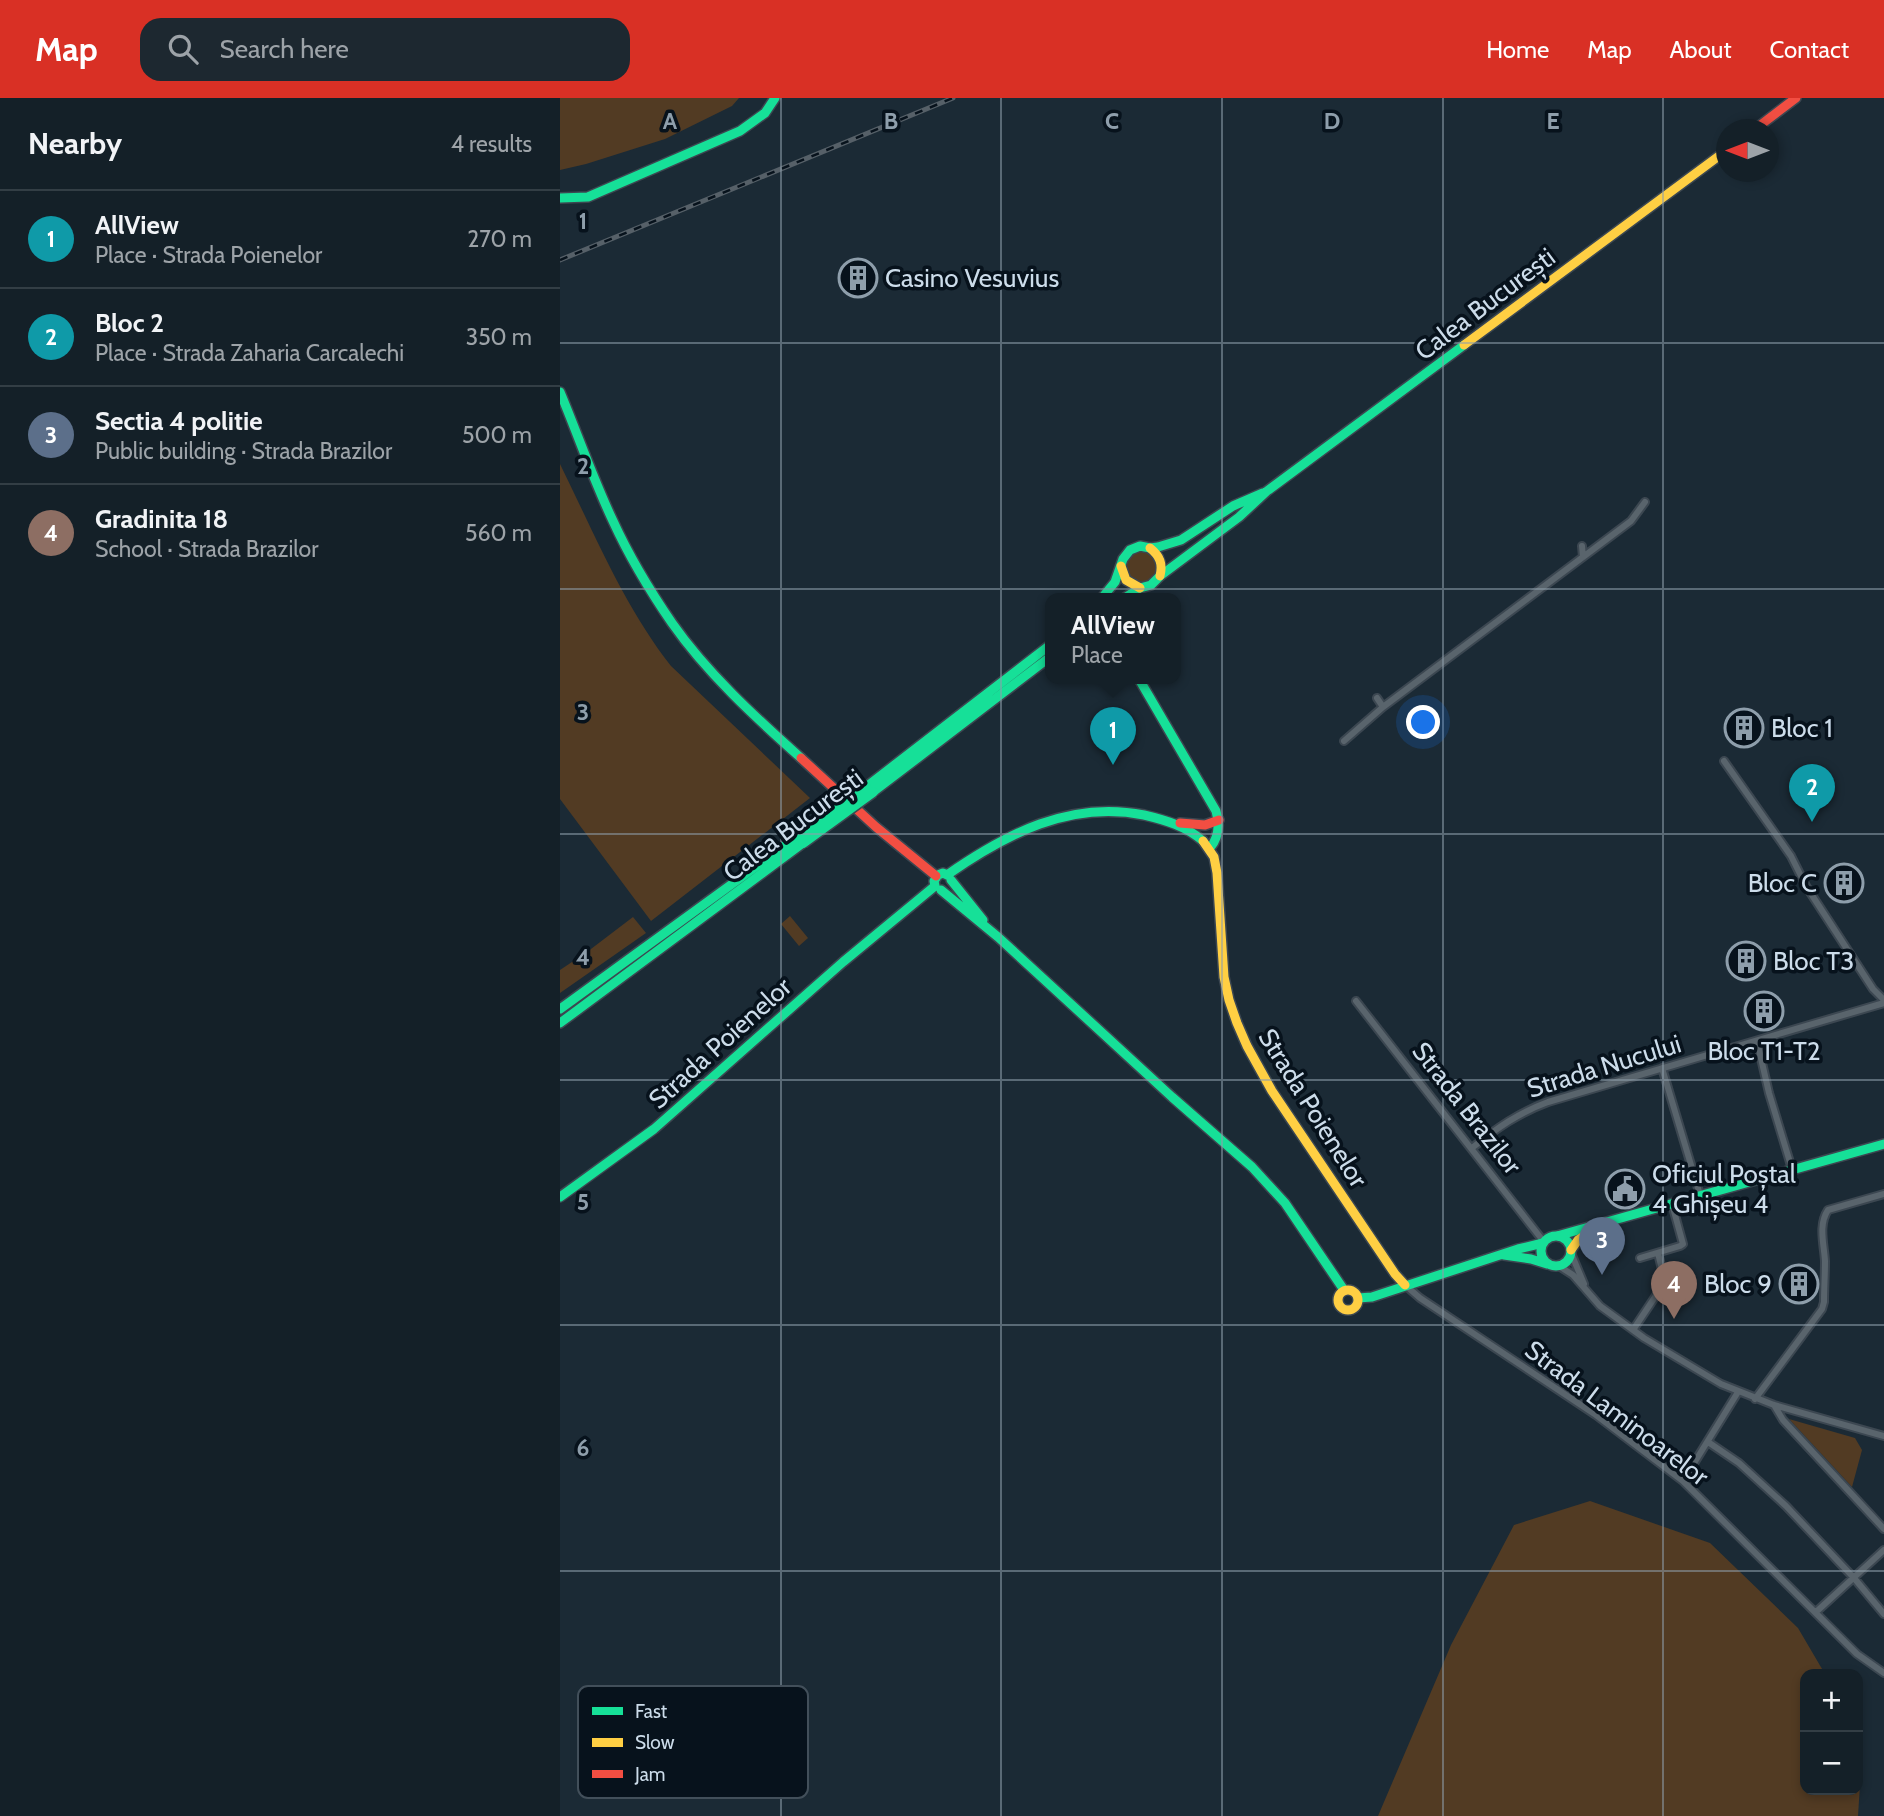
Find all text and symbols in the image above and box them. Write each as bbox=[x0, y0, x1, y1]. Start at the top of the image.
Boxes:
search box bbox=[140, 18, 630, 81]
text: Map bbox=[35, 29, 98, 69]
icon: search bbox=[164, 30, 202, 68]
text: Search here bbox=[220, 33, 349, 65]
text: Home bbox=[1486, 35, 1549, 64]
text: Map bbox=[1587, 35, 1632, 64]
text: About bbox=[1670, 35, 1732, 64]
text: Contact bbox=[1770, 35, 1849, 64]
text: A bbox=[663, 107, 678, 135]
text: B bbox=[884, 107, 898, 135]
text: C bbox=[1105, 107, 1119, 135]
text: D bbox=[1324, 107, 1340, 135]
text: E bbox=[1546, 107, 1560, 135]
north arrow bbox=[1716, 119, 1779, 182]
text: Nearby bbox=[28, 125, 122, 162]
text: 4 results bbox=[451, 130, 532, 158]
text: 1 bbox=[579, 207, 587, 235]
text: AllView bbox=[95, 209, 179, 241]
text: 1 bbox=[47, 225, 55, 253]
text: 270 m bbox=[467, 225, 532, 253]
text: Place · Strada Poienelor bbox=[95, 241, 322, 269]
street label: Calea București bbox=[1409, 241, 1562, 368]
building icon: Casino Vesuvius bbox=[837, 257, 879, 299]
place label: Casino Vesuvius bbox=[885, 262, 1059, 294]
text: Bloc 2 bbox=[95, 307, 164, 339]
text: 2 bbox=[45, 323, 57, 351]
text: 350 m bbox=[466, 323, 532, 351]
text: Place · Strada Zaharia Carcalechi bbox=[95, 339, 404, 367]
text: Sectia 4 politie bbox=[95, 405, 263, 437]
text: 3 bbox=[45, 421, 57, 449]
text: 500 m bbox=[462, 421, 532, 449]
text: Public building · Strada Brazilor bbox=[95, 437, 392, 465]
text: 2 bbox=[577, 452, 589, 480]
text: Gradinita 18 bbox=[95, 503, 228, 535]
text: 4 bbox=[44, 519, 58, 547]
text: 560 m bbox=[465, 519, 532, 547]
text: School · Strada Brazilor bbox=[95, 535, 319, 563]
popup bbox=[1045, 593, 1181, 684]
text: AllView bbox=[1071, 609, 1155, 641]
text: Place bbox=[1071, 641, 1123, 669]
text: 3 bbox=[577, 698, 589, 726]
your location bbox=[1406, 705, 1440, 739]
pin: 1 bbox=[1090, 707, 1136, 765]
building icon: Bloc 1 bbox=[1723, 707, 1765, 749]
place label: Bloc 1 bbox=[1771, 712, 1833, 744]
street label: Calea București bbox=[717, 762, 870, 889]
pin: 2 bbox=[1789, 764, 1835, 822]
building icon: Bloc C bbox=[1823, 862, 1865, 904]
place label: Bloc C bbox=[1748, 867, 1817, 899]
building icon: Bloc T3 bbox=[1725, 940, 1767, 982]
text: 4 bbox=[576, 943, 590, 971]
place label: Bloc T3 bbox=[1773, 945, 1854, 977]
street label: Strada Poienelor bbox=[642, 970, 798, 1115]
building icon: Bloc T1-T2 bbox=[1743, 990, 1785, 1032]
street label: Strada Poienelor bbox=[1252, 1023, 1375, 1194]
street label: Strada Nucului bbox=[1523, 1027, 1685, 1105]
place label: Bloc T1-T2 bbox=[1707, 1035, 1821, 1067]
street label: Strada Brazilor bbox=[1405, 1036, 1529, 1181]
place label: Oficiul Poștal 4 Ghișeu 4 bbox=[1652, 1158, 1796, 1221]
public building icon: Oficiul Poștal 4 Ghișeu 4 bbox=[1604, 1168, 1646, 1210]
text: 5 bbox=[577, 1188, 589, 1216]
pin: 3 bbox=[1579, 1217, 1625, 1275]
pin: 4 bbox=[1651, 1261, 1697, 1319]
building icon: Bloc 9 bbox=[1778, 1263, 1820, 1305]
place label: Bloc 9 bbox=[1704, 1268, 1772, 1300]
street label: Strada Laminoarelor bbox=[1519, 1334, 1716, 1493]
text: 6 bbox=[577, 1434, 589, 1462]
map controls bbox=[1800, 1669, 1863, 1795]
button: + bbox=[1800, 1669, 1863, 1732]
legend bbox=[578, 1686, 808, 1798]
text: Fast bbox=[635, 1700, 668, 1723]
text: Slow bbox=[635, 1731, 675, 1754]
button: − bbox=[1800, 1732, 1863, 1795]
text: Jam bbox=[634, 1763, 665, 1786]

